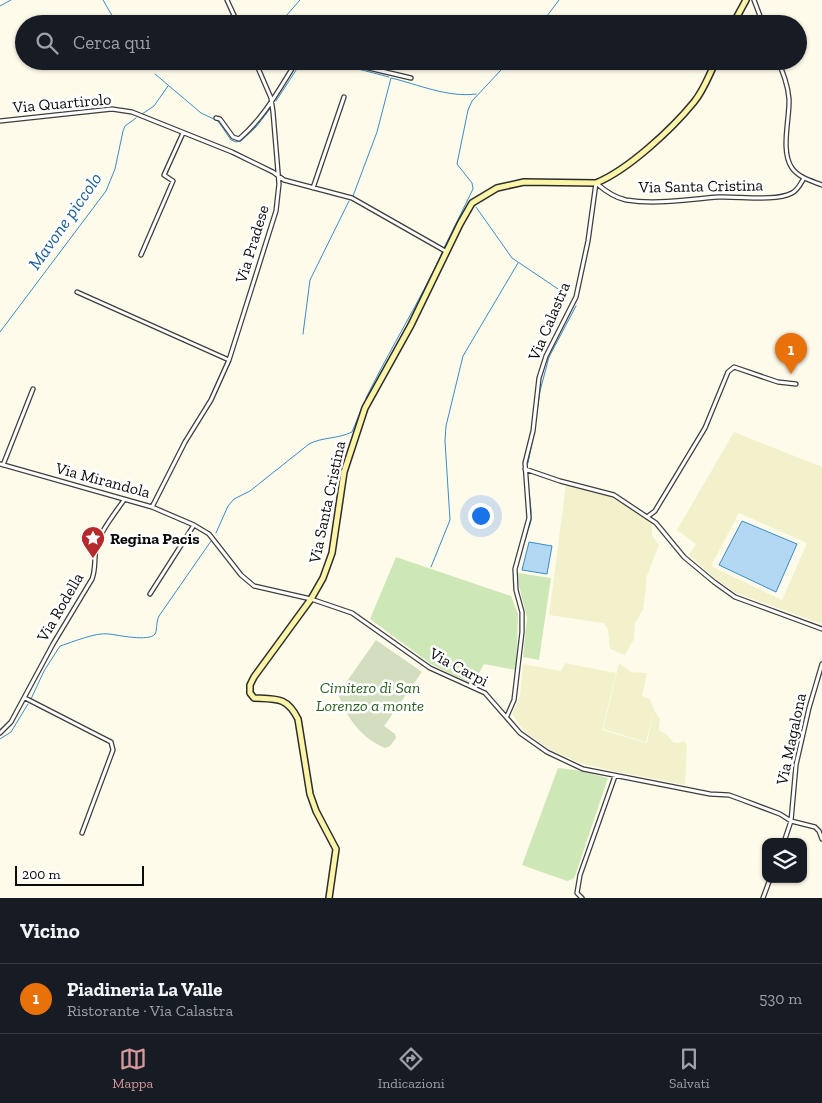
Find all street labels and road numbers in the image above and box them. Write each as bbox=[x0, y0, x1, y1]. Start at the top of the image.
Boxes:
street label: Via Quartirolo bbox=[11, 89, 112, 117]
street label: Via Santa Cristina bbox=[638, 175, 764, 197]
street label: Via Pradese bbox=[231, 203, 273, 286]
street label: Via Calastra bbox=[524, 279, 574, 364]
street label: Via Santa Cristina bbox=[305, 439, 349, 566]
street label: Via Mirandola bbox=[53, 458, 153, 502]
street label: Via Rodella bbox=[32, 569, 87, 646]
street label: Via Carpi bbox=[425, 643, 492, 691]
street label: Via Magalona bbox=[772, 691, 810, 788]

